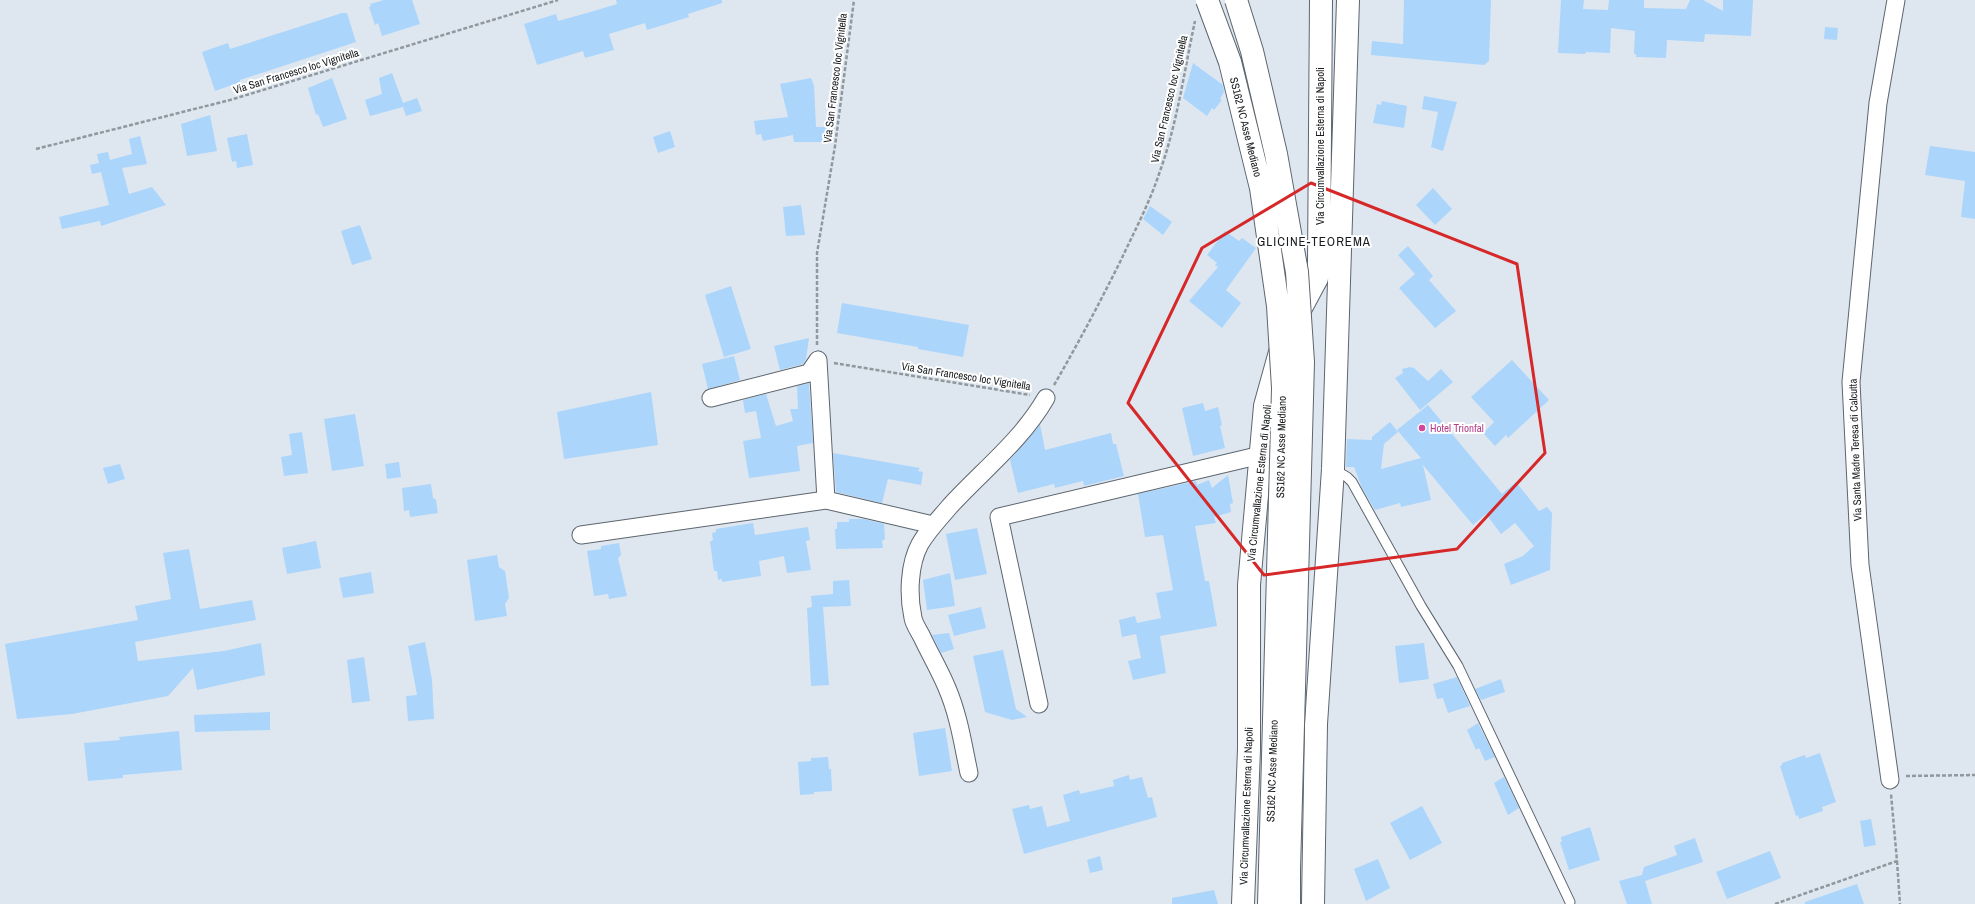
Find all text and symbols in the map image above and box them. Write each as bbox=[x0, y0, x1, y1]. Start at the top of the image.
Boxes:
street label: Via San Francesco loc Vignitella bbox=[820, 12, 850, 144]
street label: Via San Francesco loc Vignitella bbox=[1147, 34, 1191, 164]
street label: Via San Francesco loc Vignitella bbox=[232, 45, 360, 97]
street label: Via Circumvallazione Esterna di Napoli bbox=[1313, 67, 1327, 225]
street label: SS162 NC Asse Mediano bbox=[1227, 76, 1265, 178]
district label: GLICINE-TEOREMA bbox=[1257, 233, 1371, 250]
street label: Via San Francesco loc Vignitella bbox=[900, 359, 1032, 393]
street label: Via Santa Madre Teresa di Calcutta bbox=[1846, 379, 1864, 521]
street label: SS162 NC Asse Mediano bbox=[1273, 396, 1289, 498]
street label: Via Circumvallazione Esterna di Napoli bbox=[1244, 404, 1274, 562]
place label: Hotel Trionfal bbox=[1430, 421, 1484, 435]
marker: Hotel Trionfal bbox=[1417, 423, 1427, 433]
street label: SS162 NC Asse Mediano bbox=[1263, 720, 1281, 822]
street label: Via Circumvallazione Esterna di Napoli bbox=[1236, 727, 1256, 885]

